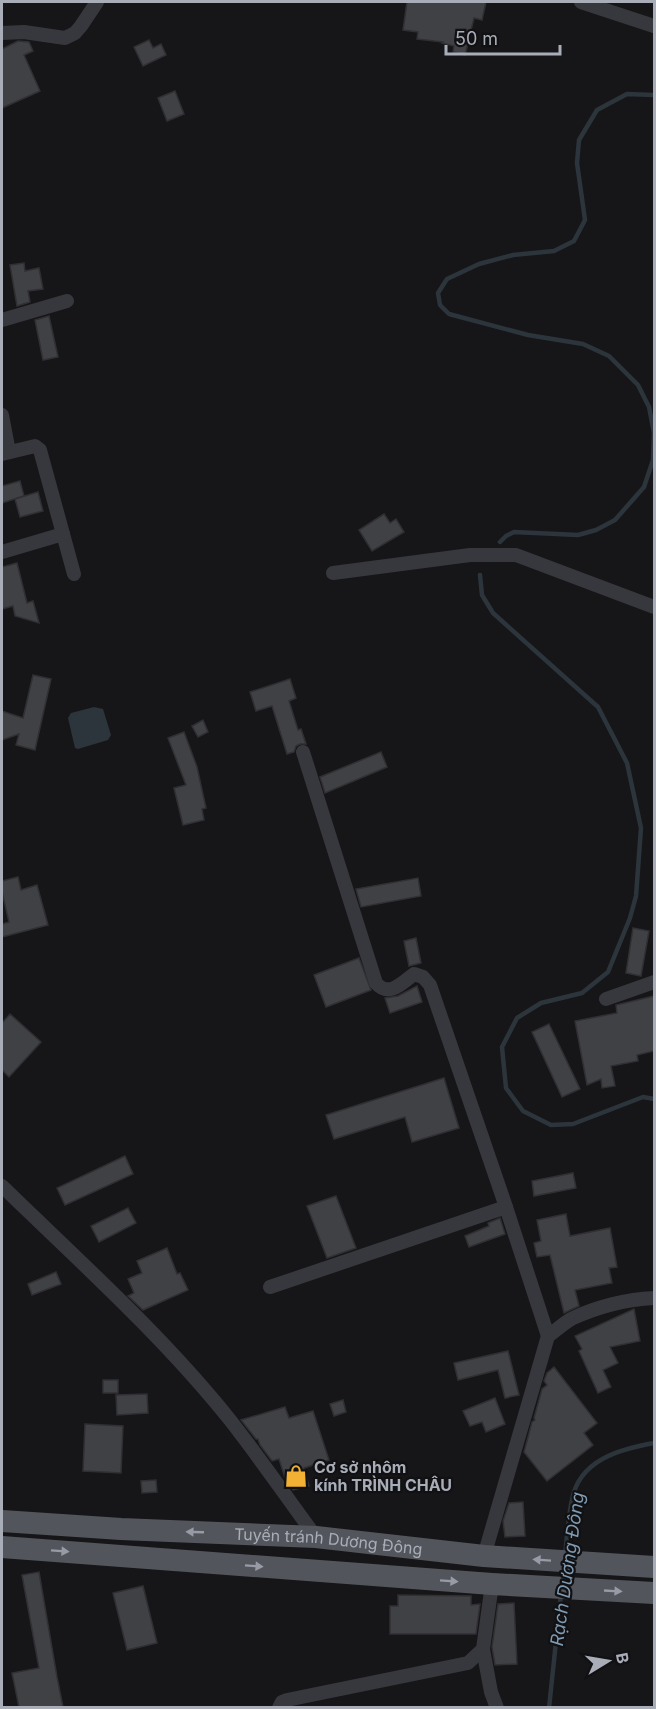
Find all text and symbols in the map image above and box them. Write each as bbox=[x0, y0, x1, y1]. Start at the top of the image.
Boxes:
scale bar bbox=[446, 18, 560, 56]
text: 50 m bbox=[455, 28, 498, 49]
place label: Cơ sở nhôm kính TRÌNH CHÂU bbox=[314, 1457, 452, 1495]
shop icon: Cơ sở nhôm kính TRÌNH CHÂU bbox=[283, 1463, 309, 1489]
water label: Rạch Dương Đông bbox=[546, 1491, 588, 1647]
street label: Tuyến tránh Dương Đông bbox=[234, 1524, 423, 1559]
one-way arrow bbox=[186, 1527, 205, 1537]
one-way arrow bbox=[50, 1546, 69, 1556]
one-way arrow bbox=[532, 1555, 551, 1565]
one-way arrow bbox=[245, 1561, 264, 1570]
one-way arrow bbox=[439, 1576, 458, 1586]
one-way arrow bbox=[604, 1586, 623, 1596]
north arrow bbox=[578, 1631, 638, 1691]
text: B bbox=[612, 1651, 634, 1665]

